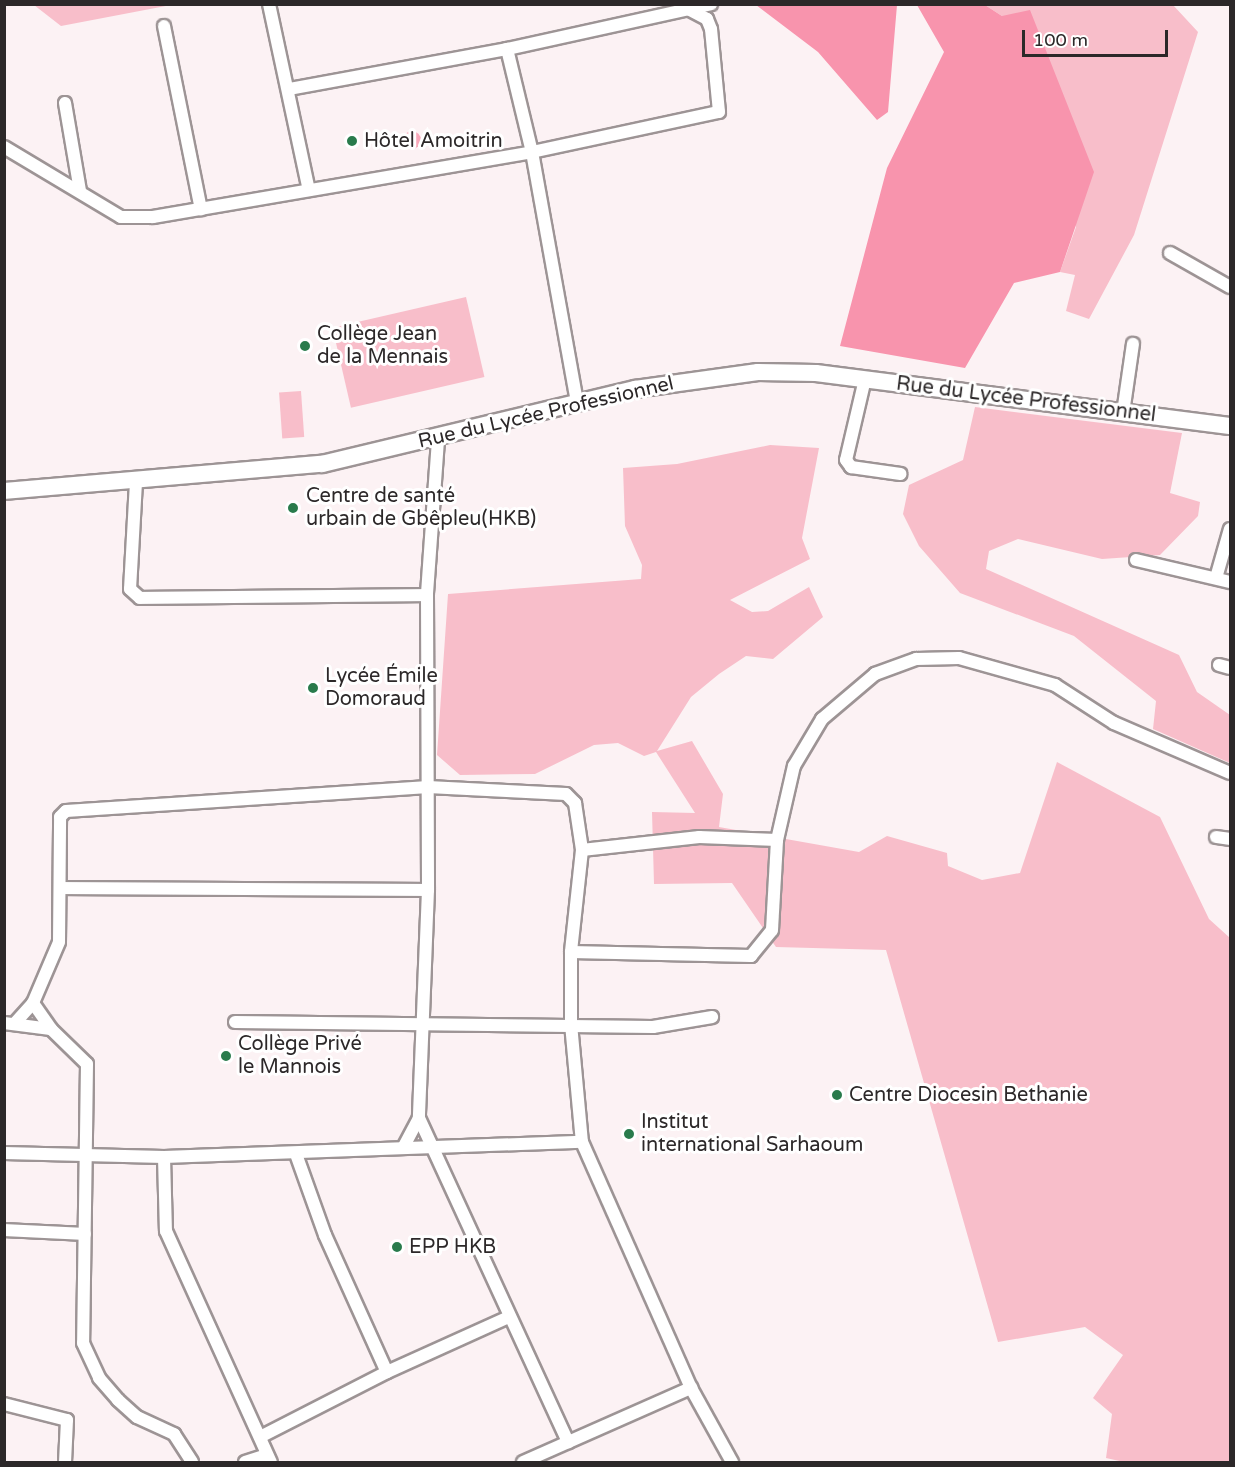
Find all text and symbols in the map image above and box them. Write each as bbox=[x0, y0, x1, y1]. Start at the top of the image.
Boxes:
scale bar bbox=[1025, 18, 1170, 56]
text: 100 m bbox=[1033, 29, 1088, 51]
place label: Hôtel Amoitrin bbox=[364, 129, 503, 153]
marker: Hôtel Amoitrin bbox=[345, 134, 359, 148]
place label: Collège Jean de la Mennais bbox=[317, 322, 448, 369]
marker: Collège Jean de la Mennais bbox=[298, 339, 312, 353]
street label: Rue du Lycée Professionnel bbox=[416, 372, 676, 454]
street label: Rue du Lycée Professionnel bbox=[895, 372, 1157, 428]
place label: Centre de santé urbain de Gbêpleu(HKB) bbox=[306, 484, 536, 531]
marker: Centre de santé urbain de Gbêpleu(HKB) bbox=[284, 499, 302, 517]
place label: Lycée Émile Domoraud bbox=[325, 664, 438, 711]
marker: Lycée Émile Domoraud bbox=[306, 681, 320, 695]
place label: Collège Privé le Mannois bbox=[238, 1032, 362, 1079]
marker: Collège Privé le Mannois bbox=[219, 1049, 233, 1063]
place label: Centre Diocesin Bethanie bbox=[849, 1083, 1088, 1107]
marker: Centre Diocesin Bethanie bbox=[830, 1088, 844, 1102]
place label: Institut international Sarhaoum bbox=[641, 1110, 863, 1157]
marker: Institut international Sarhaoum bbox=[622, 1127, 636, 1141]
place label: EPP HKB bbox=[409, 1235, 496, 1259]
marker: EPP HKB bbox=[390, 1240, 404, 1254]

